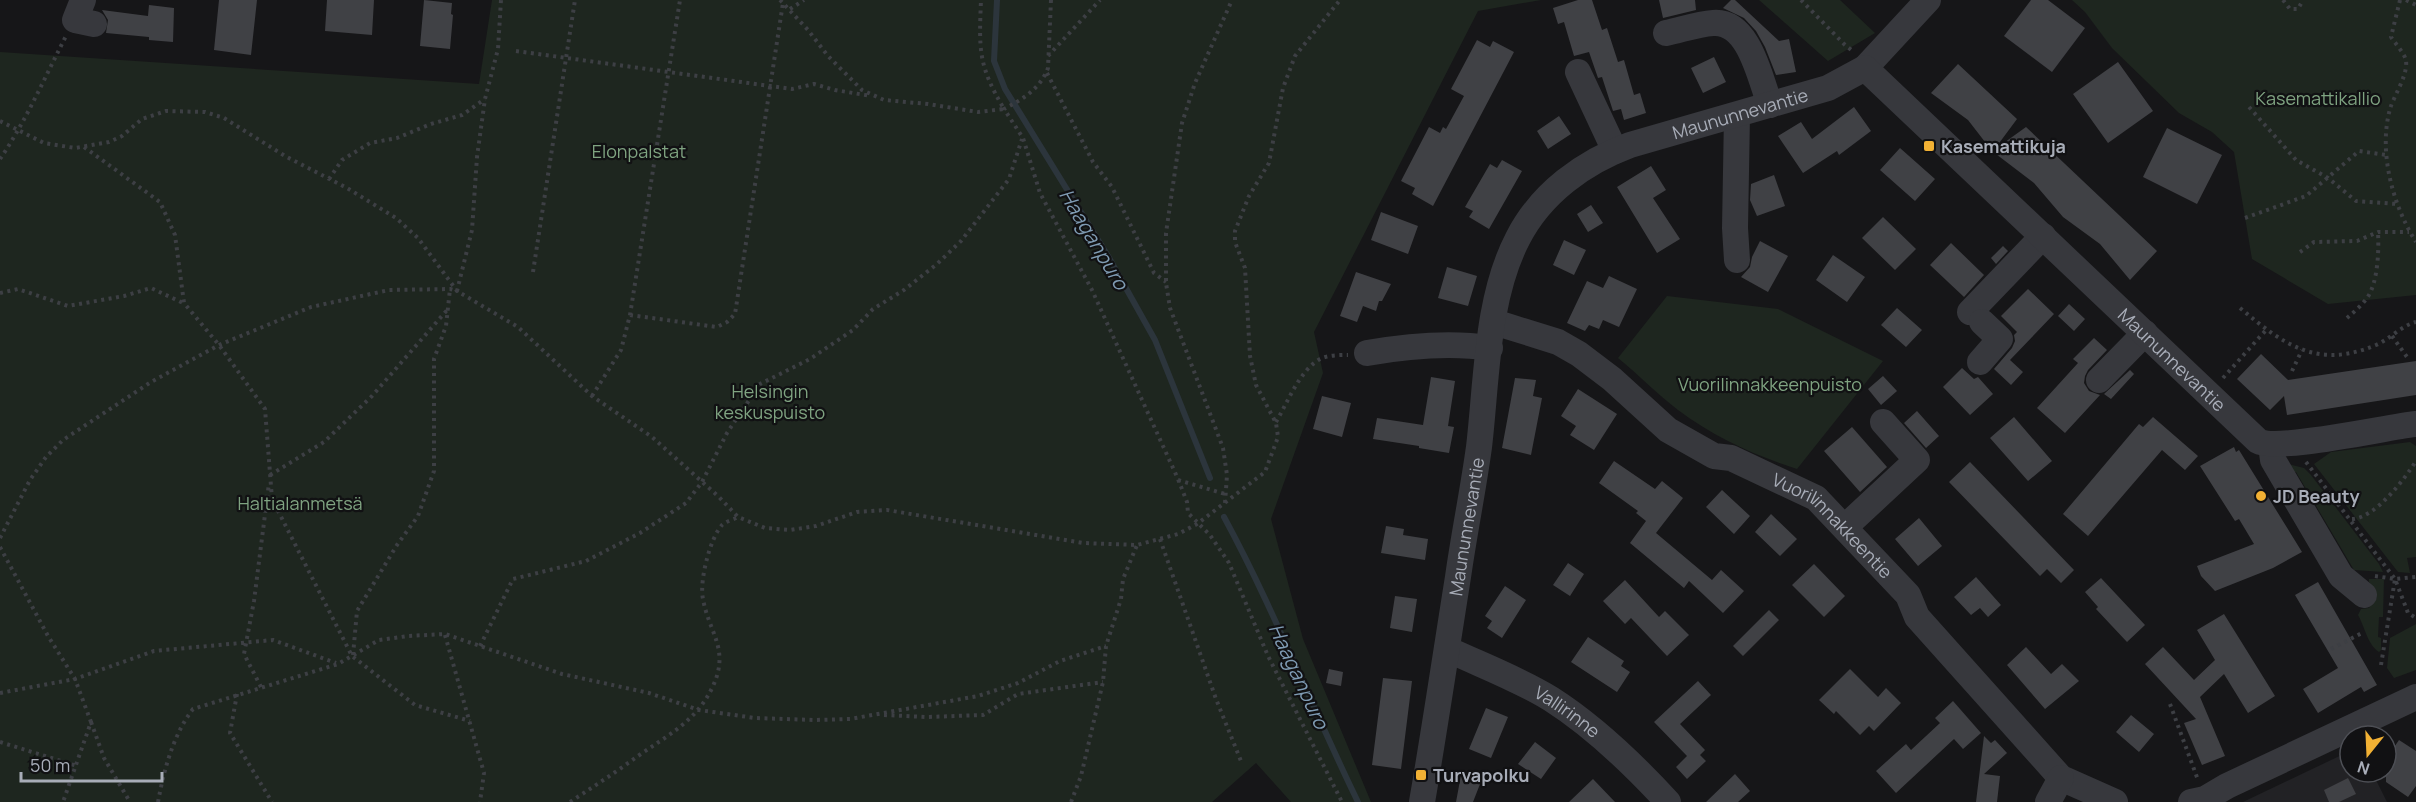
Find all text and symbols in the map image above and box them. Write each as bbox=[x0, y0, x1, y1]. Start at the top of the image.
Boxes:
street label: Maununnevantie bbox=[1670, 82, 1811, 144]
park label: Kasemattikallio bbox=[2255, 86, 2381, 110]
place label: Kasemattikuja bbox=[1941, 134, 2066, 158]
park label: Elonpalstat bbox=[592, 139, 686, 163]
marker: Kasemattikuja bbox=[1922, 139, 1936, 153]
water label: Haaganpuro bbox=[1053, 183, 1135, 296]
street label: Maununnevantie bbox=[2113, 303, 2231, 416]
park label: Vuorilinnakkeenpuisto bbox=[1678, 372, 1862, 396]
park label: Helsingin keskuspuisto bbox=[715, 379, 825, 424]
street label: Maununnevantie bbox=[1443, 456, 1489, 598]
street label: Vuorilinnakkeentie bbox=[1768, 467, 1898, 583]
place label: JD Beauty bbox=[2273, 484, 2359, 508]
marker: JD Beauty bbox=[2254, 489, 2268, 503]
park label: Haltialanmetsä bbox=[237, 491, 363, 515]
water label: Haaganpuro bbox=[1263, 619, 1336, 734]
street label: Vallirinne bbox=[1530, 680, 1605, 743]
north arrow bbox=[2338, 724, 2398, 784]
scale bar bbox=[21, 745, 162, 783]
text: 50 m bbox=[30, 753, 70, 777]
text: N bbox=[2354, 756, 2372, 781]
place label: Turvapolku bbox=[1433, 763, 1529, 787]
marker: Turvapolku bbox=[1414, 768, 1428, 782]

